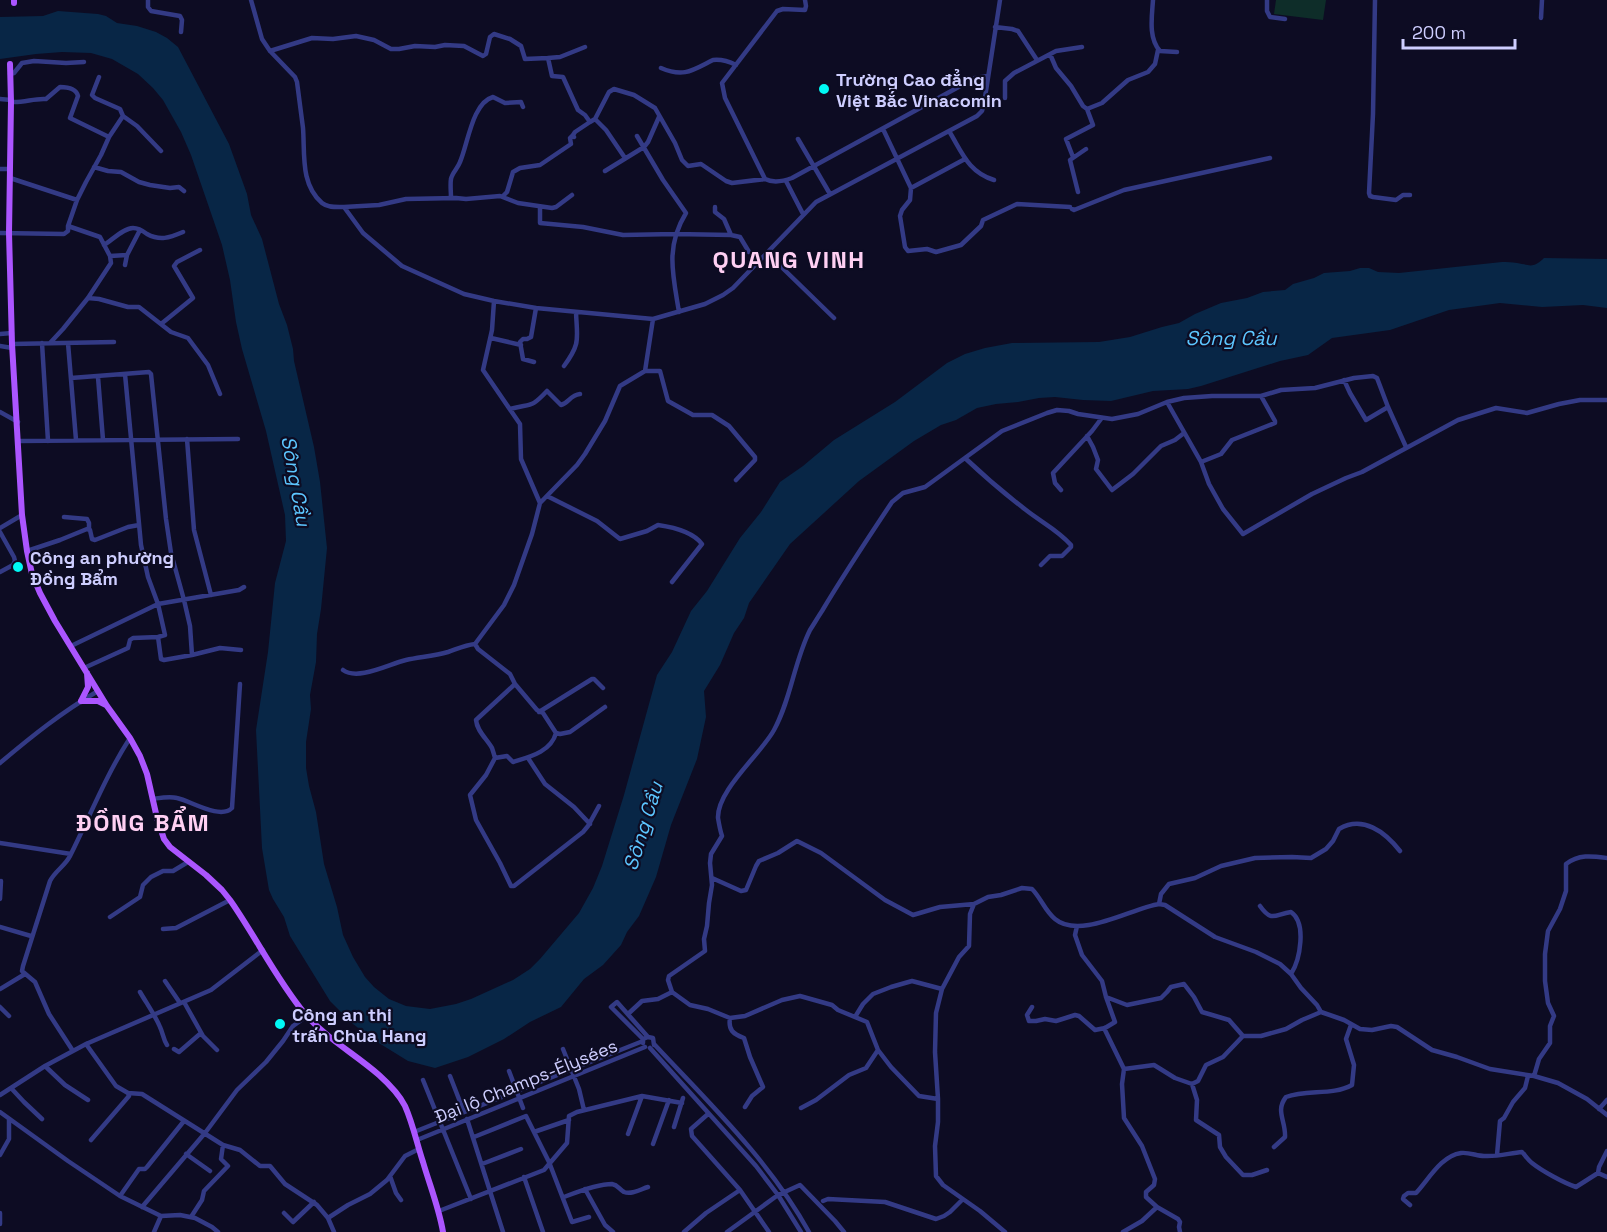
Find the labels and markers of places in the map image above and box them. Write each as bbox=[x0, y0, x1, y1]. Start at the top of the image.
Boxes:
place label: Trường Cao đẳng Việt Bắc Vinacomin bbox=[836, 68, 1002, 112]
marker: Trường Cao đẳng Việt Bắc Vinacomin bbox=[817, 82, 831, 96]
place label: Công an phường Đồng Bẩm bbox=[30, 546, 174, 590]
marker: Công an phường Đồng Bẩm bbox=[11, 560, 25, 574]
place label: Công an thị trấn Chùa Hang bbox=[292, 1003, 427, 1047]
marker: Công an thị trấn Chùa Hang bbox=[273, 1017, 287, 1031]

